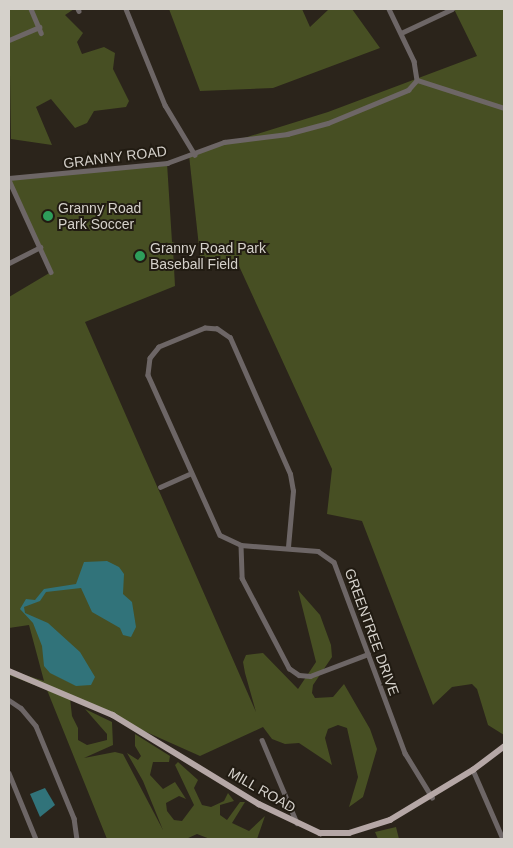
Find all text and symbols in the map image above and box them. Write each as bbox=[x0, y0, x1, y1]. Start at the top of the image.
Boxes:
street label: GRANNY ROAD bbox=[62, 142, 168, 172]
place label: Granny Road Park Soccer bbox=[58, 200, 141, 232]
marker: Granny Road Park Soccer bbox=[42, 210, 54, 222]
place label: Granny Road Park Baseball Field bbox=[150, 240, 266, 272]
marker: Granny Road Park Baseball Field bbox=[134, 250, 146, 262]
street label: GREENTREE DRIVE bbox=[341, 566, 403, 698]
street label: MILL ROAD bbox=[225, 764, 299, 816]

